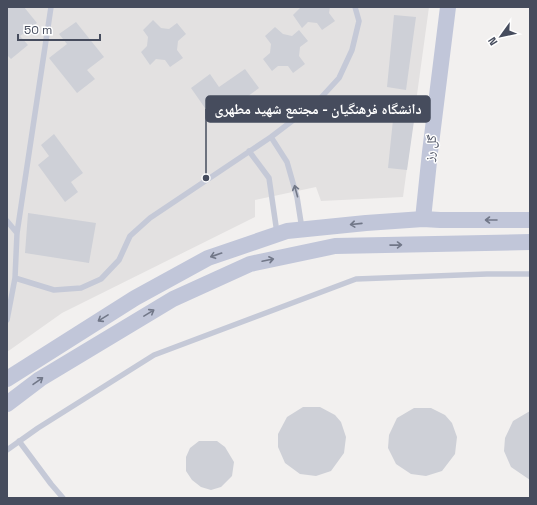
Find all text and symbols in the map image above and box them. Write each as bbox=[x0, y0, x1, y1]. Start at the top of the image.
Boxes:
scale bar bbox=[18, 16, 100, 42]
north arrow bbox=[481, 16, 521, 56]
text: 50 m bbox=[24, 22, 52, 38]
text: N bbox=[485, 35, 500, 48]
callout: دانشگاه فرهنگیان - مجتمع شهید مطهری bbox=[206, 96, 430, 122]
text: دانشگاه فرهنگیان - مجتمع شهید مطهری bbox=[214, 100, 422, 119]
street label: گل رز bbox=[421, 133, 440, 163]
one-way arrow bbox=[291, 185, 299, 198]
one-way arrow bbox=[485, 216, 498, 224]
one-way arrow bbox=[350, 220, 363, 227]
one-way arrow bbox=[389, 241, 402, 249]
one-way arrow bbox=[210, 252, 223, 259]
one-way arrow bbox=[261, 256, 274, 264]
one-way arrow bbox=[143, 309, 155, 317]
one-way arrow bbox=[97, 315, 109, 323]
one-way arrow bbox=[32, 376, 43, 385]

